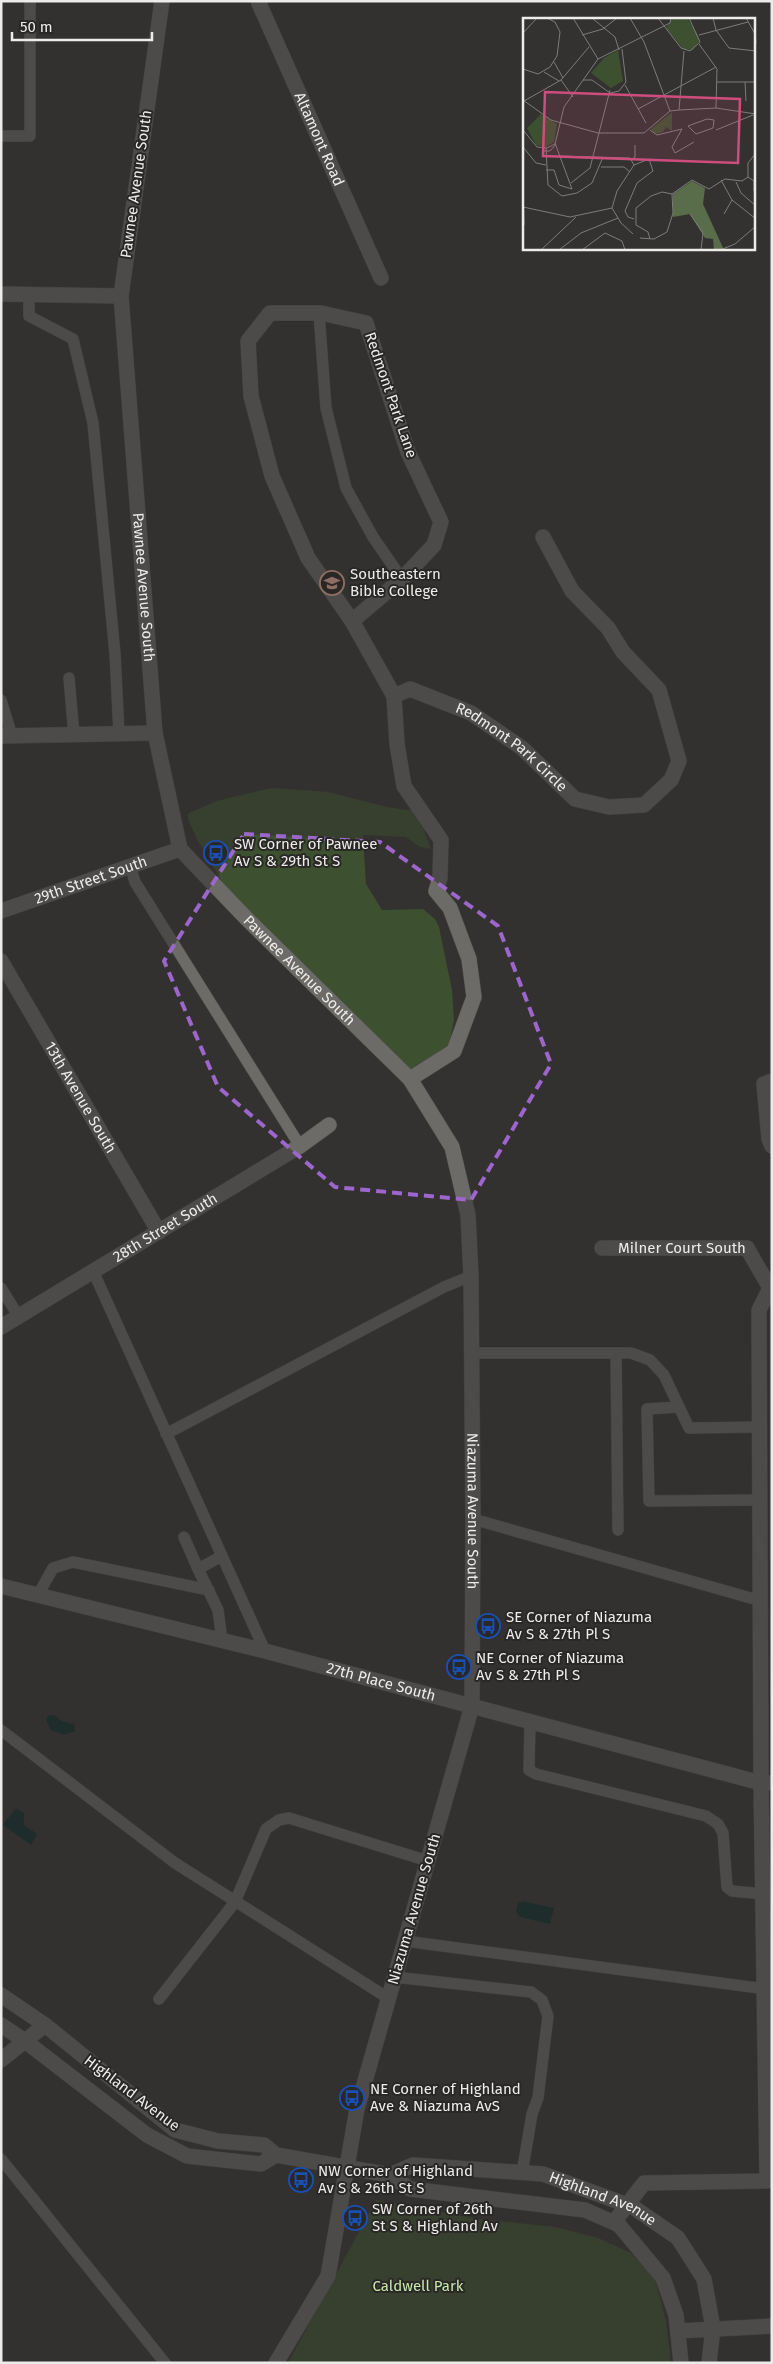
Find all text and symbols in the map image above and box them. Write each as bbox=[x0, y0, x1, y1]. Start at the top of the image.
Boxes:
scale bar bbox=[12, 10, 152, 42]
text: 50 m bbox=[20, 18, 53, 36]
inset map bbox=[523, 18, 756, 250]
street label: Altamont Road bbox=[291, 89, 348, 189]
street label: Pawnee Avenue South bbox=[117, 109, 155, 259]
street label: Redmont Park Lane bbox=[361, 330, 421, 460]
street label: Pawnee Avenue South bbox=[129, 512, 158, 663]
place label: Southeastern Bible College bbox=[350, 565, 441, 600]
school or university icon: Southeastern Bible College bbox=[319, 570, 345, 596]
street label: Redmont Park Circle bbox=[453, 699, 571, 796]
place label: SW Corner of Pawnee Av S & 29th St S bbox=[234, 835, 377, 870]
bus stop icon: SW Corner of Pawnee Av S & 29th St S bbox=[203, 840, 229, 866]
street label: 29th Street South bbox=[32, 852, 149, 908]
street label: Pawnee Avenue South bbox=[240, 912, 359, 1029]
street label: 13th Avenue South bbox=[41, 1039, 120, 1156]
street label: 28th Street South bbox=[110, 1189, 221, 1266]
street label: Milner Court South bbox=[618, 1239, 746, 1257]
street label: Niazuma Avenue South bbox=[463, 1433, 482, 1589]
place label: SE Corner of Niazuma Av S & 27th Pl S bbox=[506, 1608, 652, 1643]
bus stop icon: SE Corner of Niazuma Av S & 27th Pl S bbox=[475, 1613, 501, 1639]
place label: NE Corner of Niazuma Av S & 27th Pl S bbox=[476, 1649, 624, 1684]
bus stop icon: NE Corner of Niazuma Av S & 27th Pl S bbox=[446, 1654, 472, 1680]
street label: 27th Place South bbox=[325, 1659, 438, 1705]
street label: Niazuma Avenue South bbox=[384, 1831, 444, 1987]
street label: Highland Avenue bbox=[81, 2051, 183, 2135]
place label: NE Corner of Highland Ave & Niazuma AvS bbox=[370, 2080, 521, 2115]
bus stop icon: NE Corner of Highland Ave & Niazuma AvS bbox=[339, 2085, 365, 2111]
place label: NW Corner of Highland Av S & 26th St S bbox=[318, 2162, 473, 2197]
bus stop icon: NW Corner of Highland Av S & 26th St S bbox=[288, 2167, 314, 2193]
street label: Highland Avenue bbox=[547, 2168, 660, 2229]
place label: SW Corner of 26th St S & Highland Av bbox=[372, 2200, 498, 2235]
bus stop icon: SW Corner of 26th St S & Highland Av bbox=[342, 2205, 368, 2231]
park label: Caldwell Park bbox=[373, 2277, 464, 2295]

